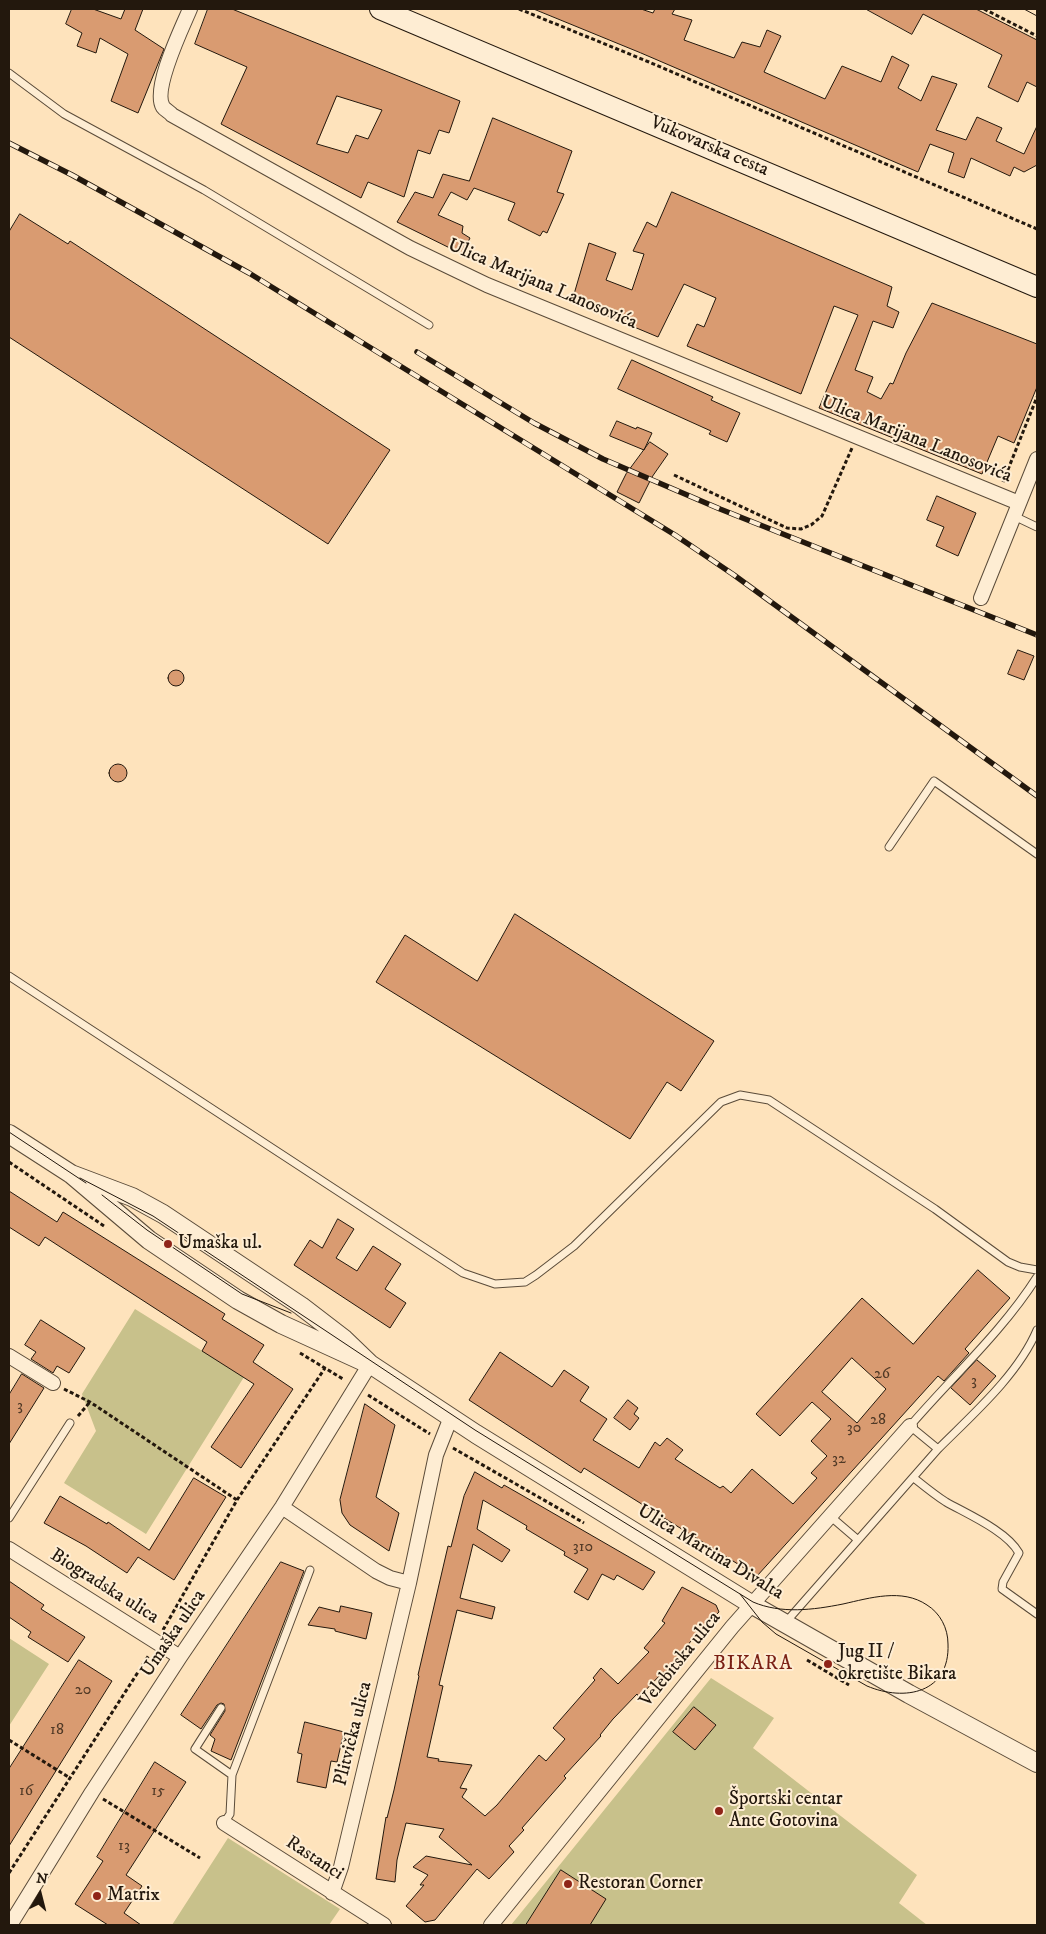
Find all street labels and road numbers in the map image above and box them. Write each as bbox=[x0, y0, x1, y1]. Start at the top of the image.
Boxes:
street label: Vukovarska cesta bbox=[646, 112, 772, 182]
street label: Ulica Marijana Lanosovića bbox=[444, 235, 640, 335]
street label: Ulica Marijana Lanosovića bbox=[817, 391, 1015, 489]
street label: Ulica Martina Divalta bbox=[633, 1500, 787, 1606]
street label: Biogradska ulica bbox=[45, 1545, 163, 1629]
street label: Umaška ulica bbox=[136, 1586, 212, 1682]
street label: Velebitska ulica bbox=[636, 1608, 726, 1712]
street label: Plitvička ulica bbox=[330, 1680, 378, 1788]
street label: Rastanci bbox=[281, 1832, 347, 1886]

